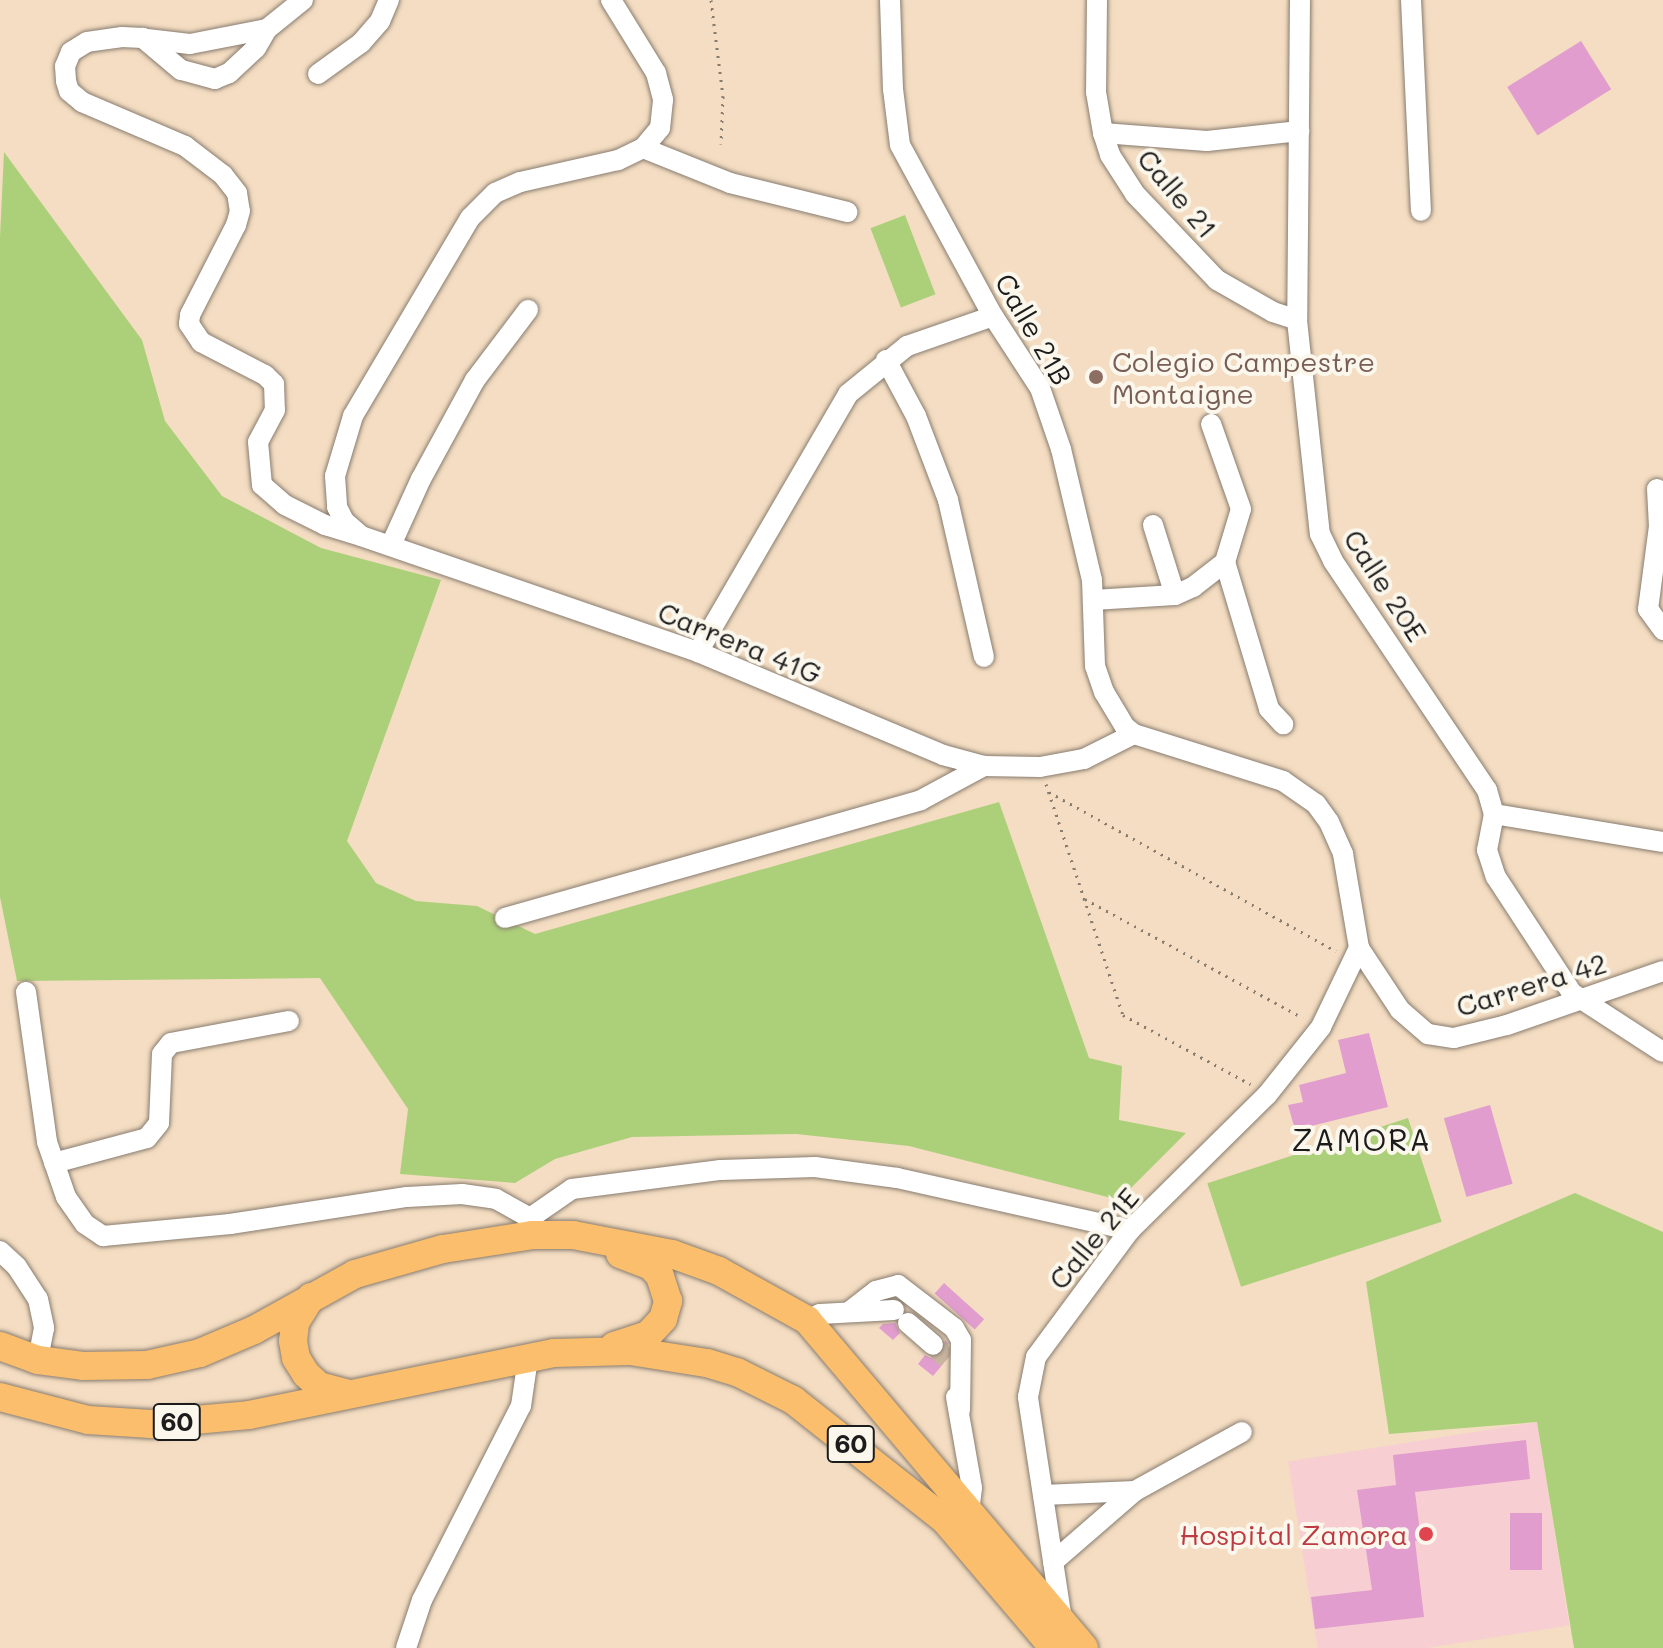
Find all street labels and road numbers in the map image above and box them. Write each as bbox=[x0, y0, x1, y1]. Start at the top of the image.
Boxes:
street label: Calle 21 bbox=[1131, 142, 1225, 244]
street label: Calle 21B bbox=[989, 267, 1079, 391]
street label: Calle 20E bbox=[1337, 523, 1435, 647]
street label: Carrera 41G bbox=[653, 594, 827, 690]
street label: Carrera 42 bbox=[1452, 945, 1610, 1023]
street label: Calle 21E bbox=[1041, 1180, 1145, 1296]
road number: 60 bbox=[151, 1400, 203, 1444]
road number: 60 bbox=[825, 1422, 877, 1466]

